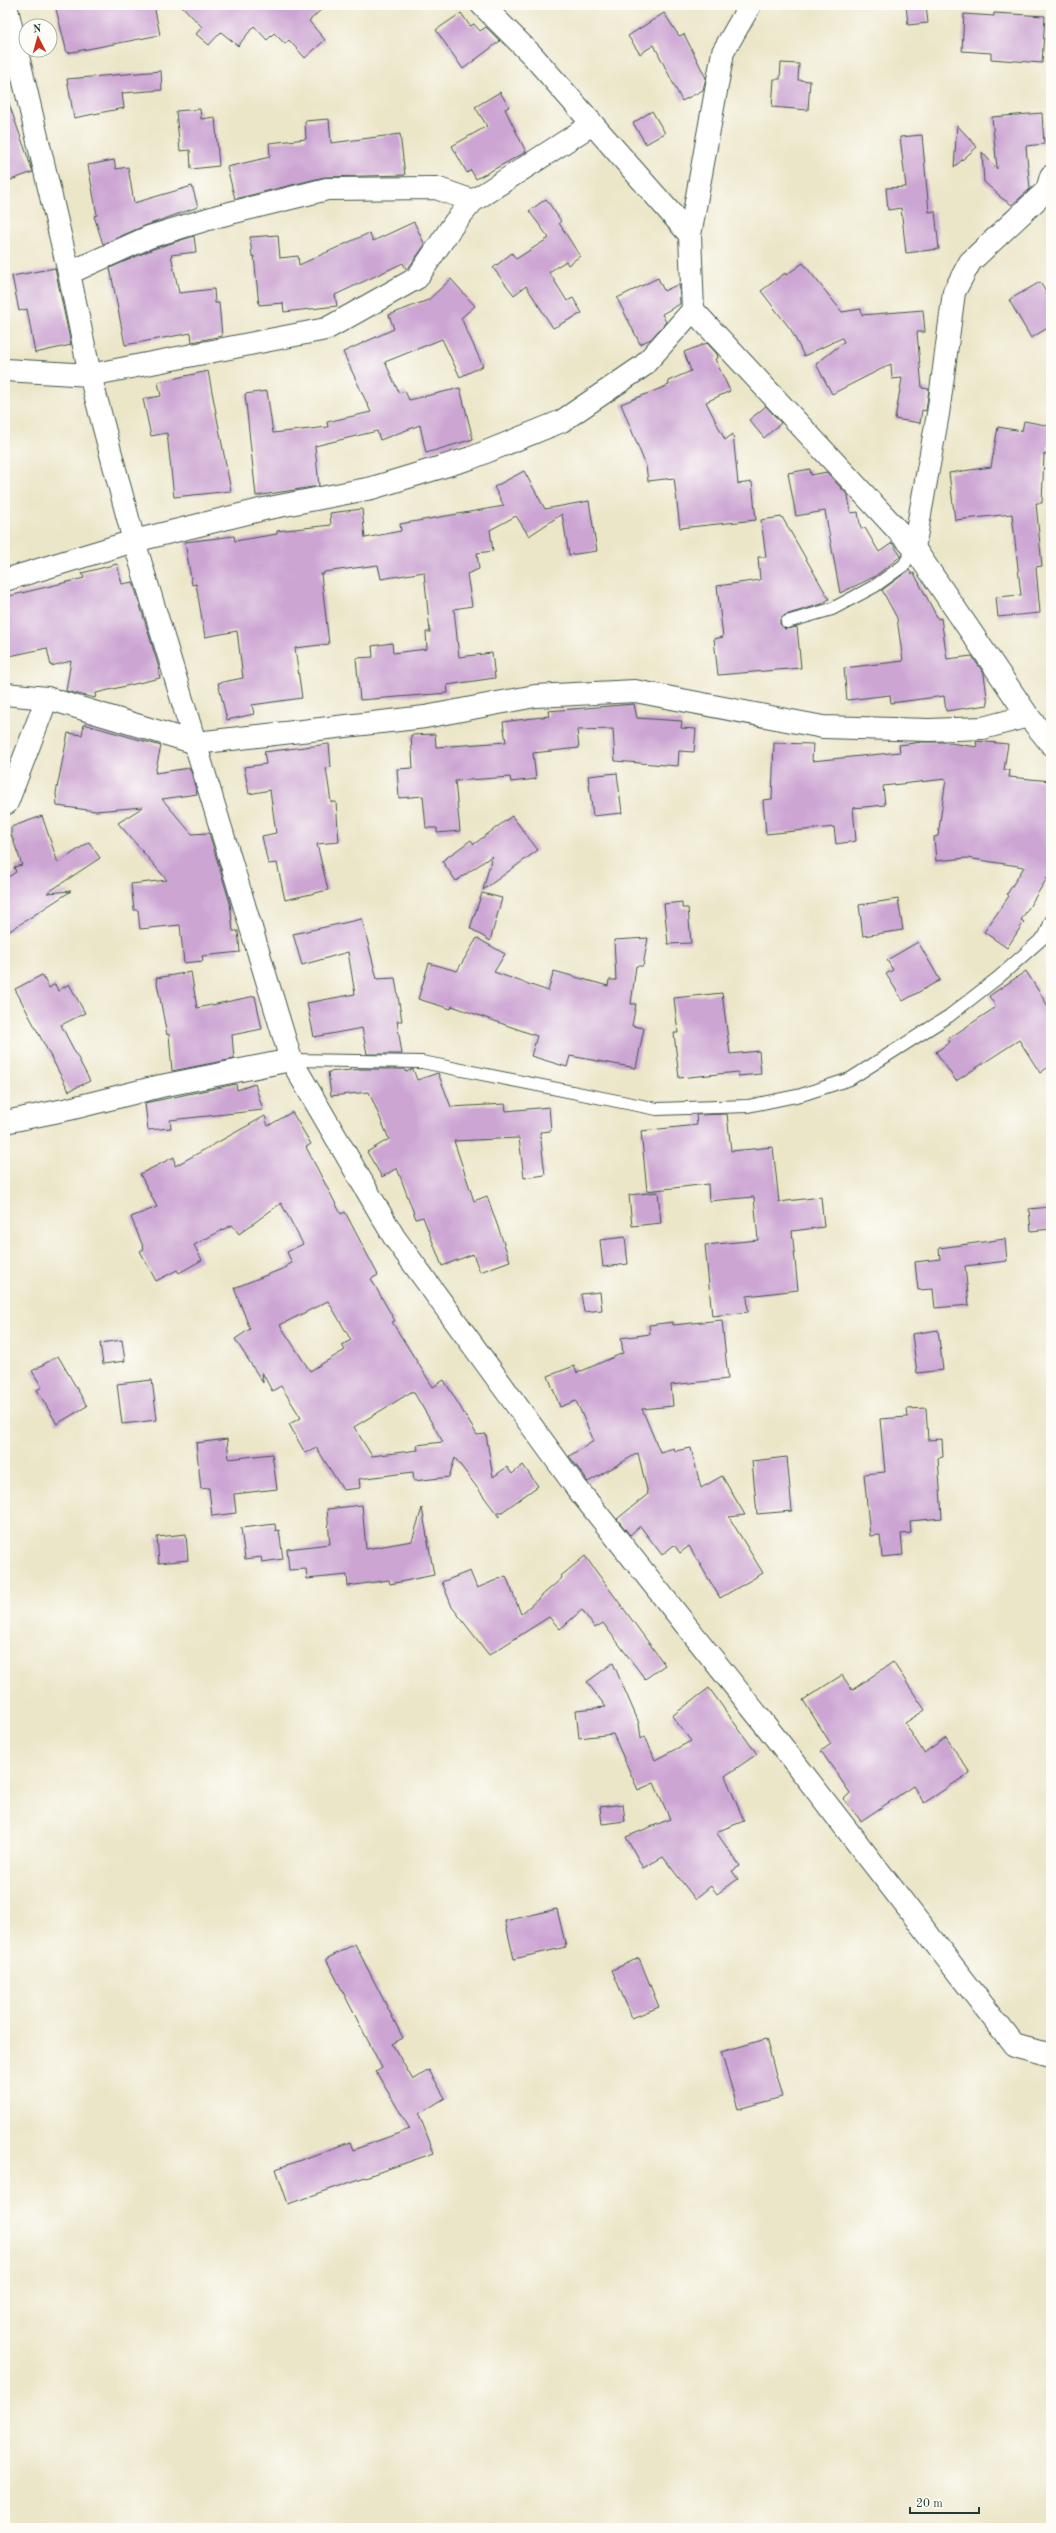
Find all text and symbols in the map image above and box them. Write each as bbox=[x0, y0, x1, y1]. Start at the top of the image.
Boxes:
north arrow bbox=[18, 18, 58, 58]
text: N bbox=[32, 24, 42, 35]
scale bar bbox=[910, 2489, 979, 2515]
text: 20 m bbox=[916, 2498, 943, 2510]

